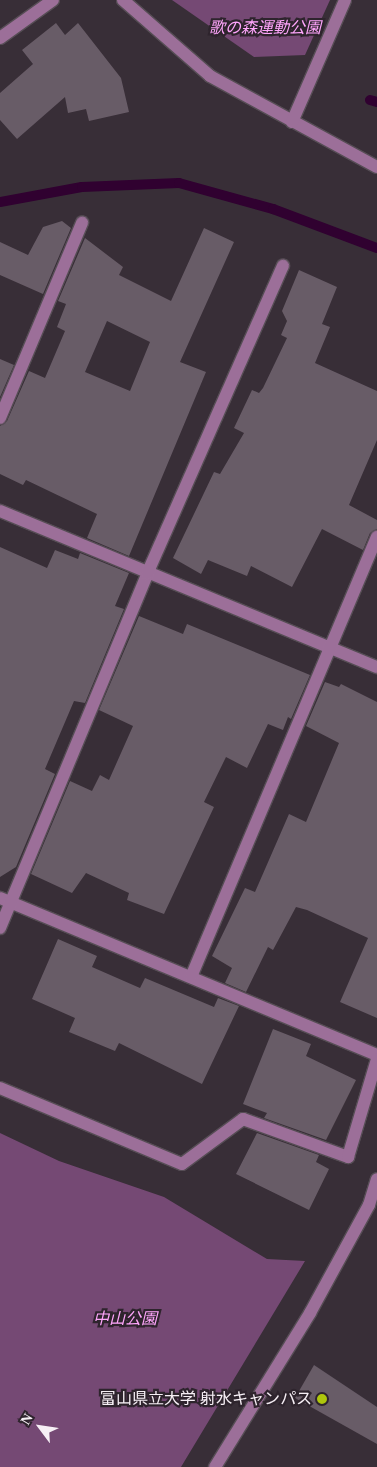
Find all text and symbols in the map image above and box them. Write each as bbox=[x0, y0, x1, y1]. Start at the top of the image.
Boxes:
park label: 歌の森運動公園 bbox=[209, 18, 321, 38]
park label: 中山公園 bbox=[93, 1309, 157, 1329]
place label: 富山県立大学 射水キャンパス bbox=[100, 1389, 312, 1409]
marker: 富山県立大学 射水キャンパス bbox=[316, 1393, 328, 1405]
north arrow bbox=[15, 1402, 65, 1452]
text: N bbox=[18, 1411, 36, 1427]

